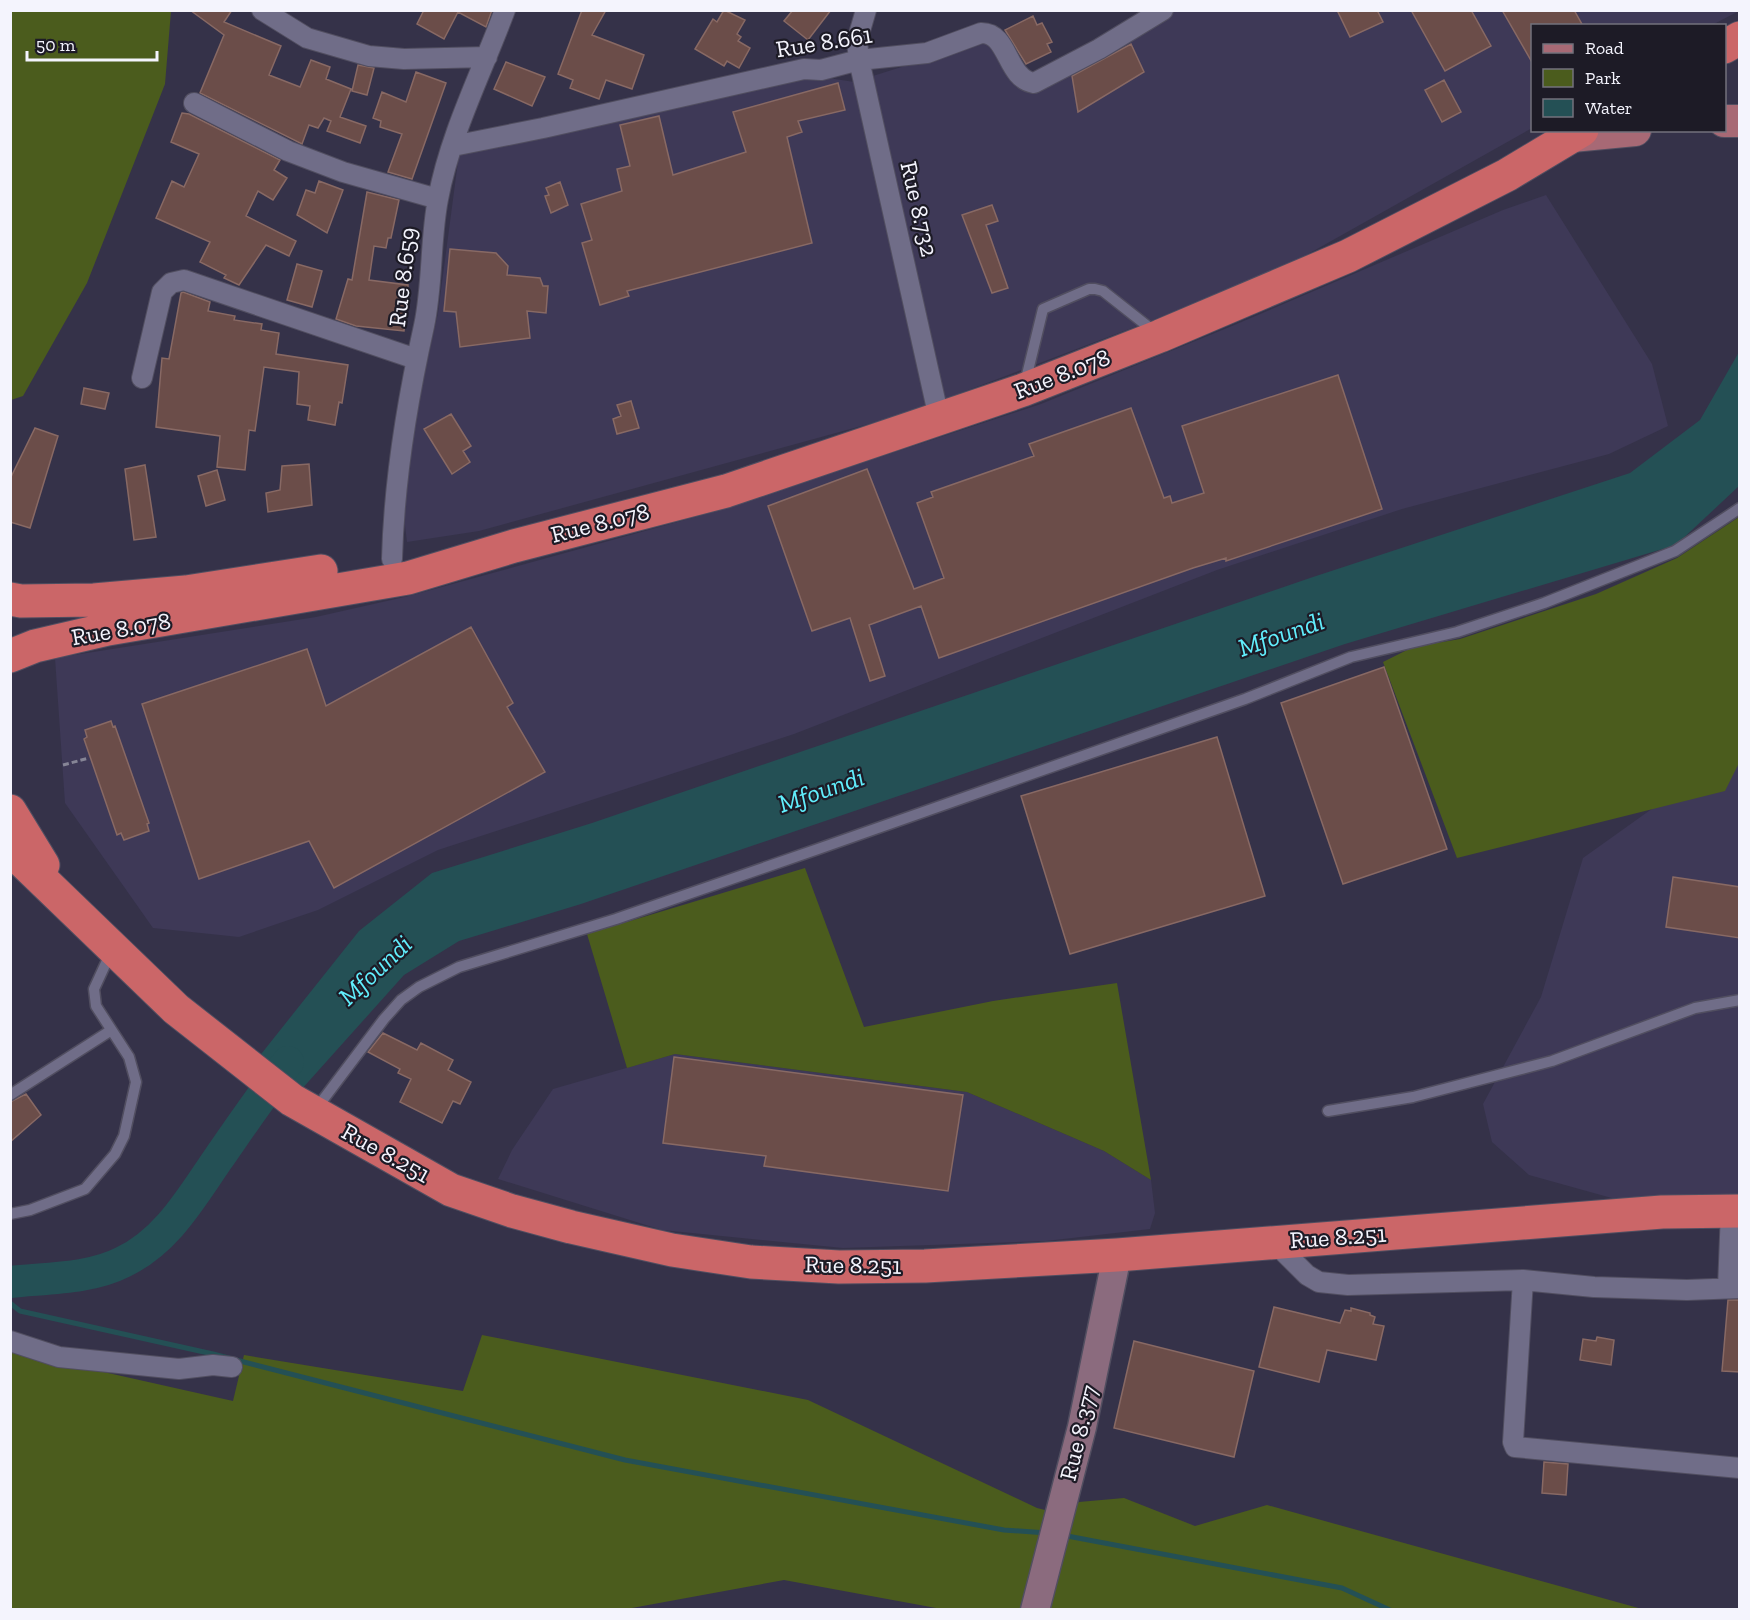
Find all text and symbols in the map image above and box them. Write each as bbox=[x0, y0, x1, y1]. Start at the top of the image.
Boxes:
street label: Rue 8.661 bbox=[774, 20, 874, 63]
scale bar bbox=[27, 24, 158, 62]
legend bbox=[1531, 24, 1726, 132]
text: 50 m bbox=[36, 34, 76, 56]
text: Road bbox=[1585, 37, 1624, 59]
text: Park bbox=[1585, 67, 1621, 89]
text: Water bbox=[1585, 97, 1632, 119]
street label: Rue 8.732 bbox=[894, 158, 945, 259]
street label: Rue 8.659 bbox=[382, 226, 423, 328]
street label: Rue 8.078 bbox=[1010, 342, 1114, 405]
street label: Rue 8.078 bbox=[548, 496, 652, 549]
water label: Mfoundi bbox=[1234, 604, 1328, 664]
street label: Rue 8.078 bbox=[69, 606, 173, 652]
water label: Mfoundi bbox=[774, 760, 868, 820]
water label: Mfoundi bbox=[332, 928, 418, 1012]
street label: Rue 8.251 bbox=[337, 1116, 436, 1189]
street label: Rue 8.251 bbox=[1289, 1219, 1387, 1254]
street label: Rue 8.251 bbox=[804, 1249, 902, 1280]
street label: Rue 8.377 bbox=[1053, 1382, 1104, 1483]

